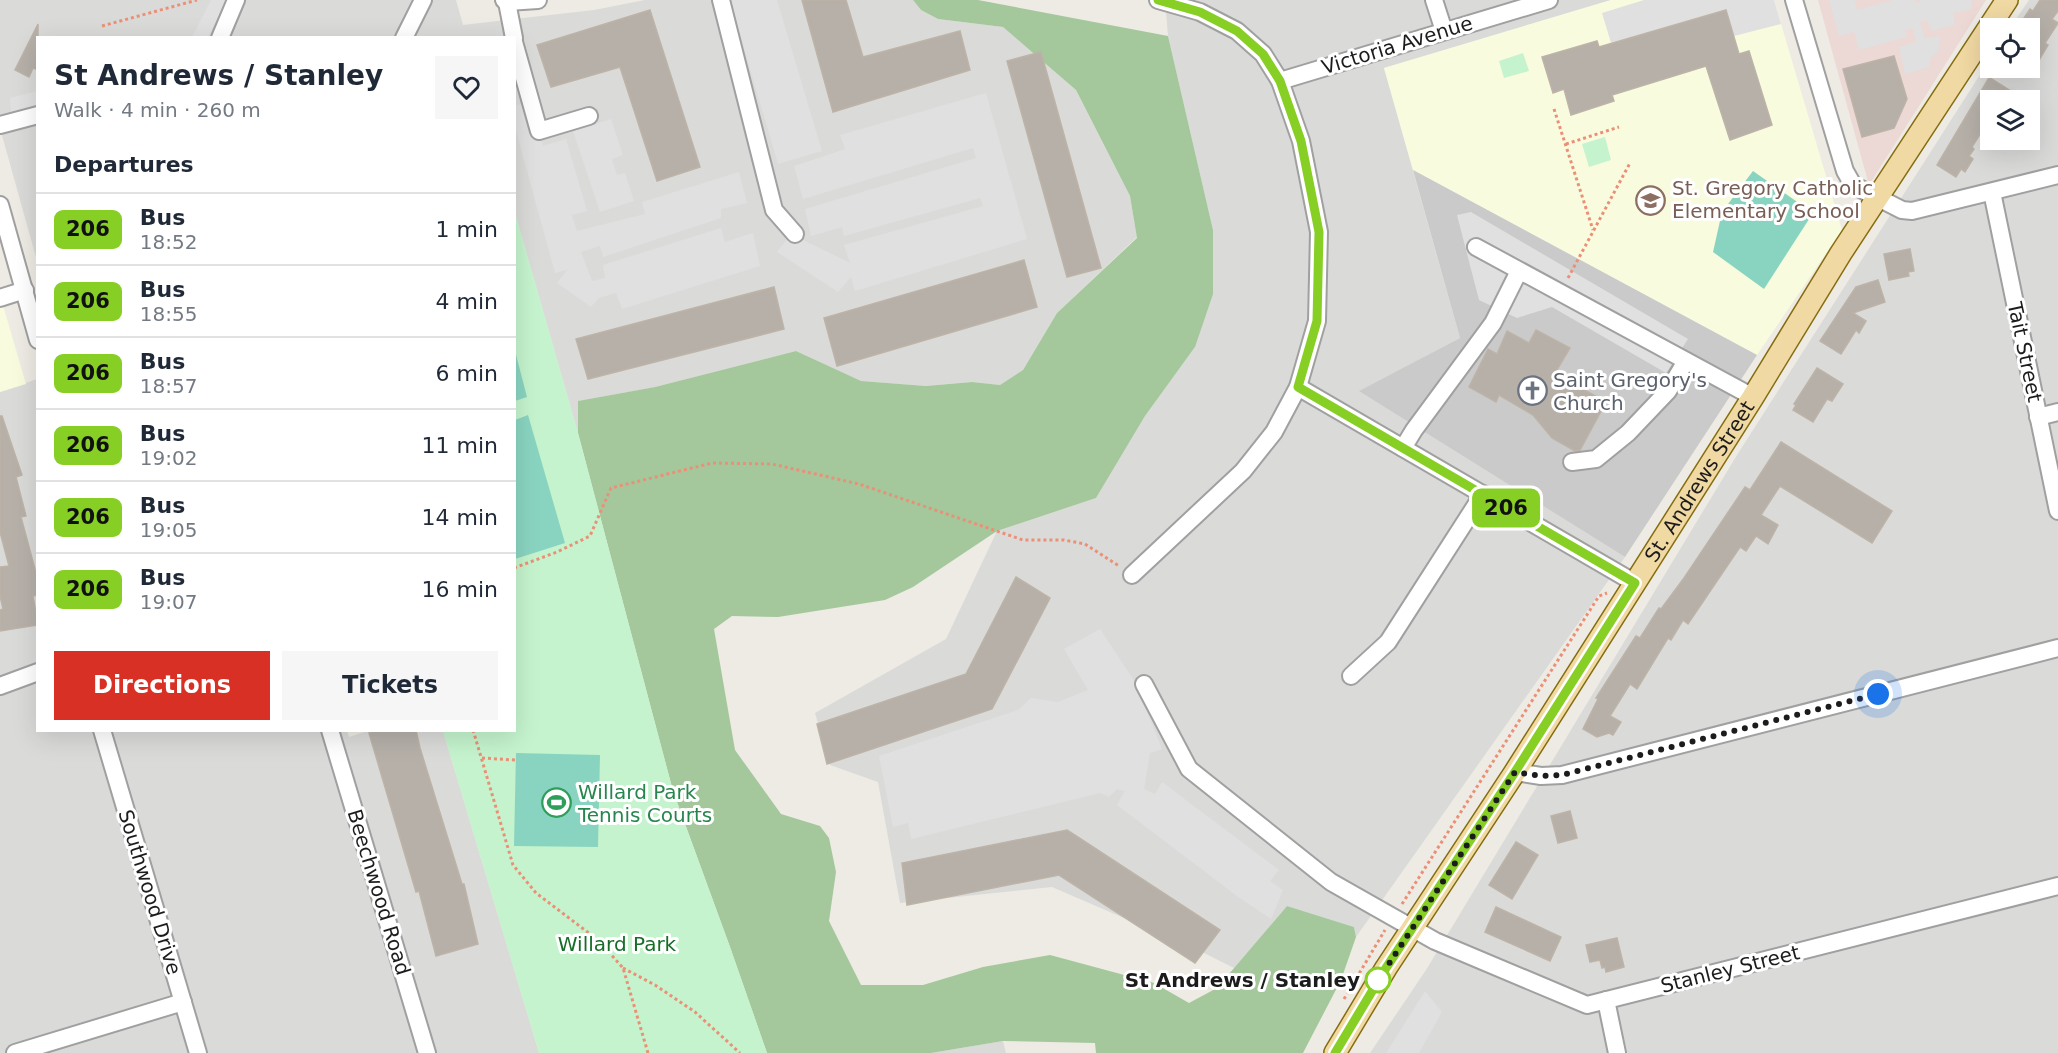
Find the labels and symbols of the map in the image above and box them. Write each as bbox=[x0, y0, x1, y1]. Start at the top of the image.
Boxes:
street label: Victoria Avenue bbox=[1319, 11, 1475, 79]
place label: St. Gregory Catholic Elementary School bbox=[1672, 176, 1873, 223]
school or university icon: St. Gregory Catholic Elementary School bbox=[1635, 184, 1667, 216]
street label: Tait Street bbox=[2002, 299, 2047, 404]
place label: Saint Gregory's Church bbox=[1553, 368, 1707, 415]
church icon: Saint Gregory's Church bbox=[1516, 375, 1548, 407]
street label: St. Andrews Street bbox=[1639, 396, 1760, 566]
line badge: 206 bbox=[1472, 488, 1540, 528]
your location bbox=[1863, 679, 1893, 709]
place label: Willard Park Tennis Courts bbox=[577, 780, 712, 827]
sports icon: Willard Park Tennis Courts bbox=[541, 787, 573, 819]
street label: Beechwood Road bbox=[342, 806, 416, 978]
street label: Southwood Drive bbox=[113, 807, 187, 977]
park label: Willard Park bbox=[558, 932, 677, 956]
street label: Stanley Street bbox=[1658, 940, 1802, 998]
marker: St Andrews / Stanley bbox=[1365, 967, 1391, 993]
place label: St Andrews / Stanley bbox=[1125, 968, 1360, 992]

